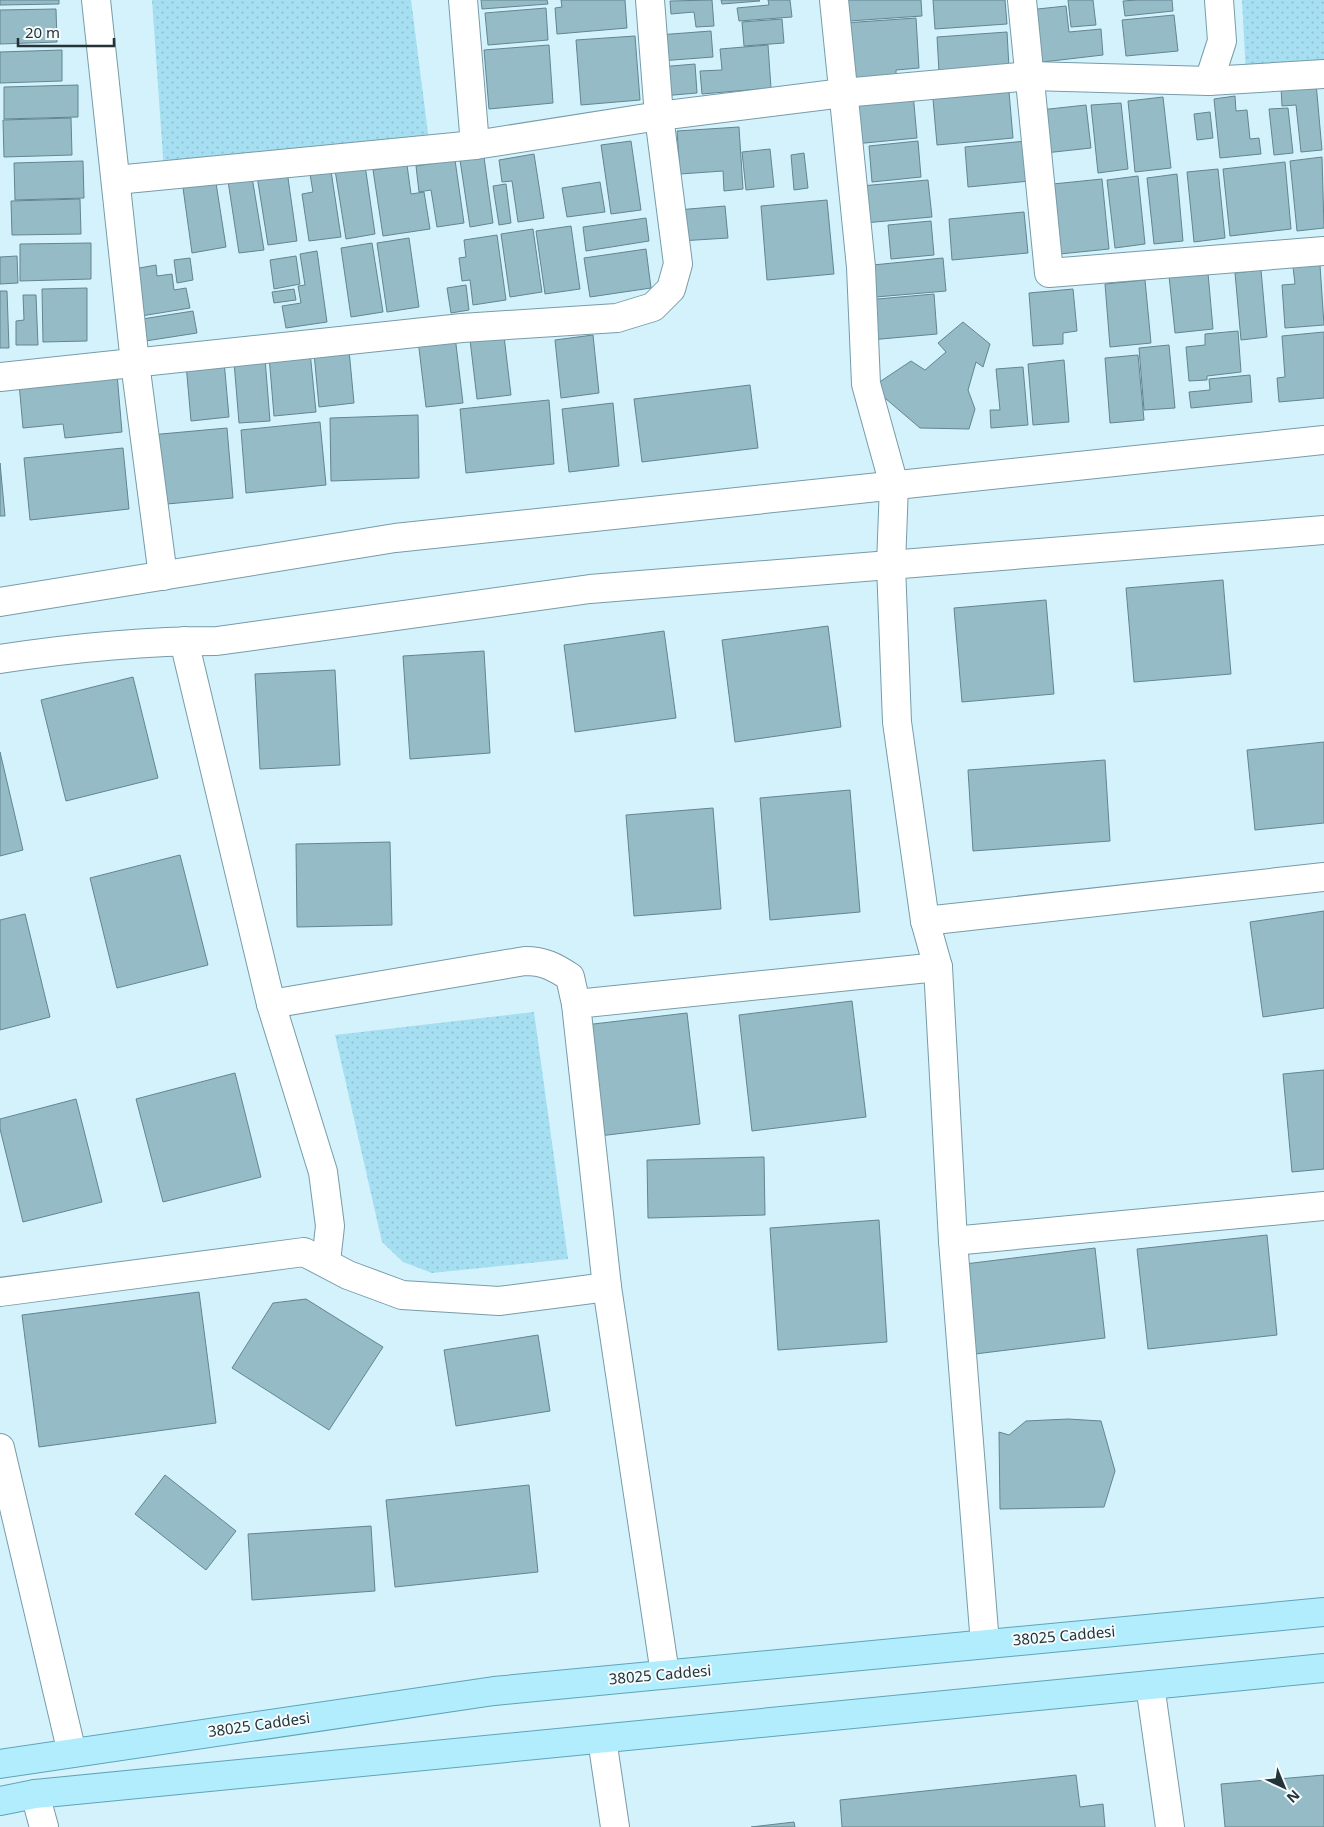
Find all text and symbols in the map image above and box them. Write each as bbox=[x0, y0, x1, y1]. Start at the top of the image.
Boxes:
scale bar bbox=[18, 15, 114, 47]
text: 20 m bbox=[25, 22, 60, 42]
street label: 38025 Caddesi bbox=[1012, 1621, 1116, 1649]
street label: 38025 Caddesi bbox=[608, 1660, 712, 1688]
street label: 38025 Caddesi bbox=[207, 1707, 311, 1741]
north arrow bbox=[1259, 1762, 1309, 1812]
text: N bbox=[1283, 1786, 1304, 1808]

